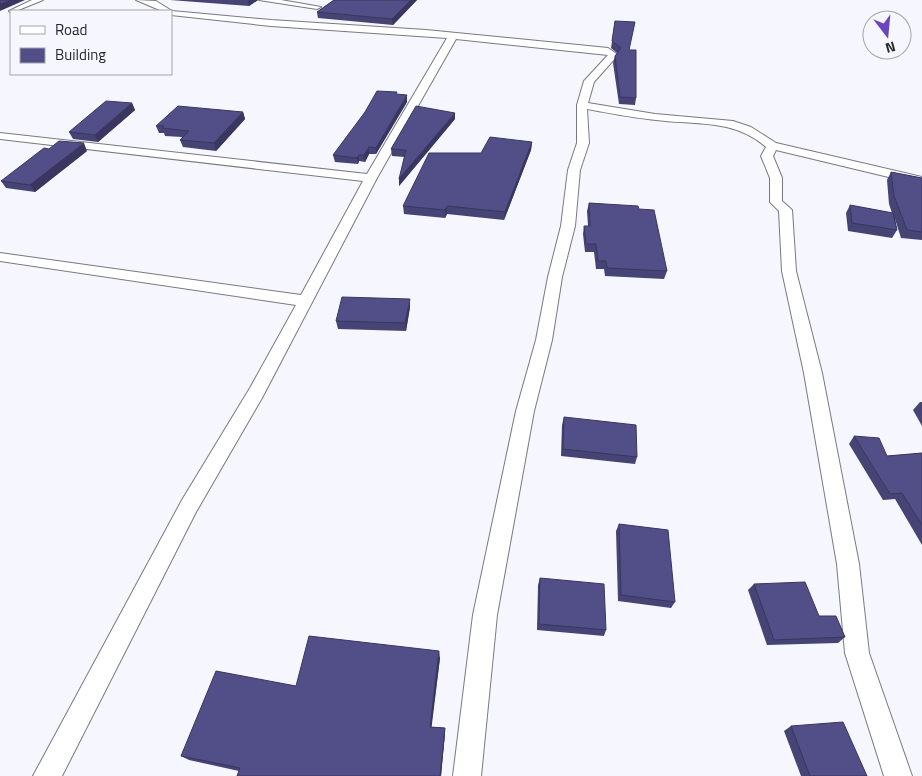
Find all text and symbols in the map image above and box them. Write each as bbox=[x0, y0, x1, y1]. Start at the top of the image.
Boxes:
legend bbox=[10, 10, 172, 75]
north arrow bbox=[862, 10, 912, 60]
text: Road bbox=[55, 18, 87, 41]
text: N bbox=[883, 37, 898, 59]
text: Building bbox=[55, 43, 106, 66]

